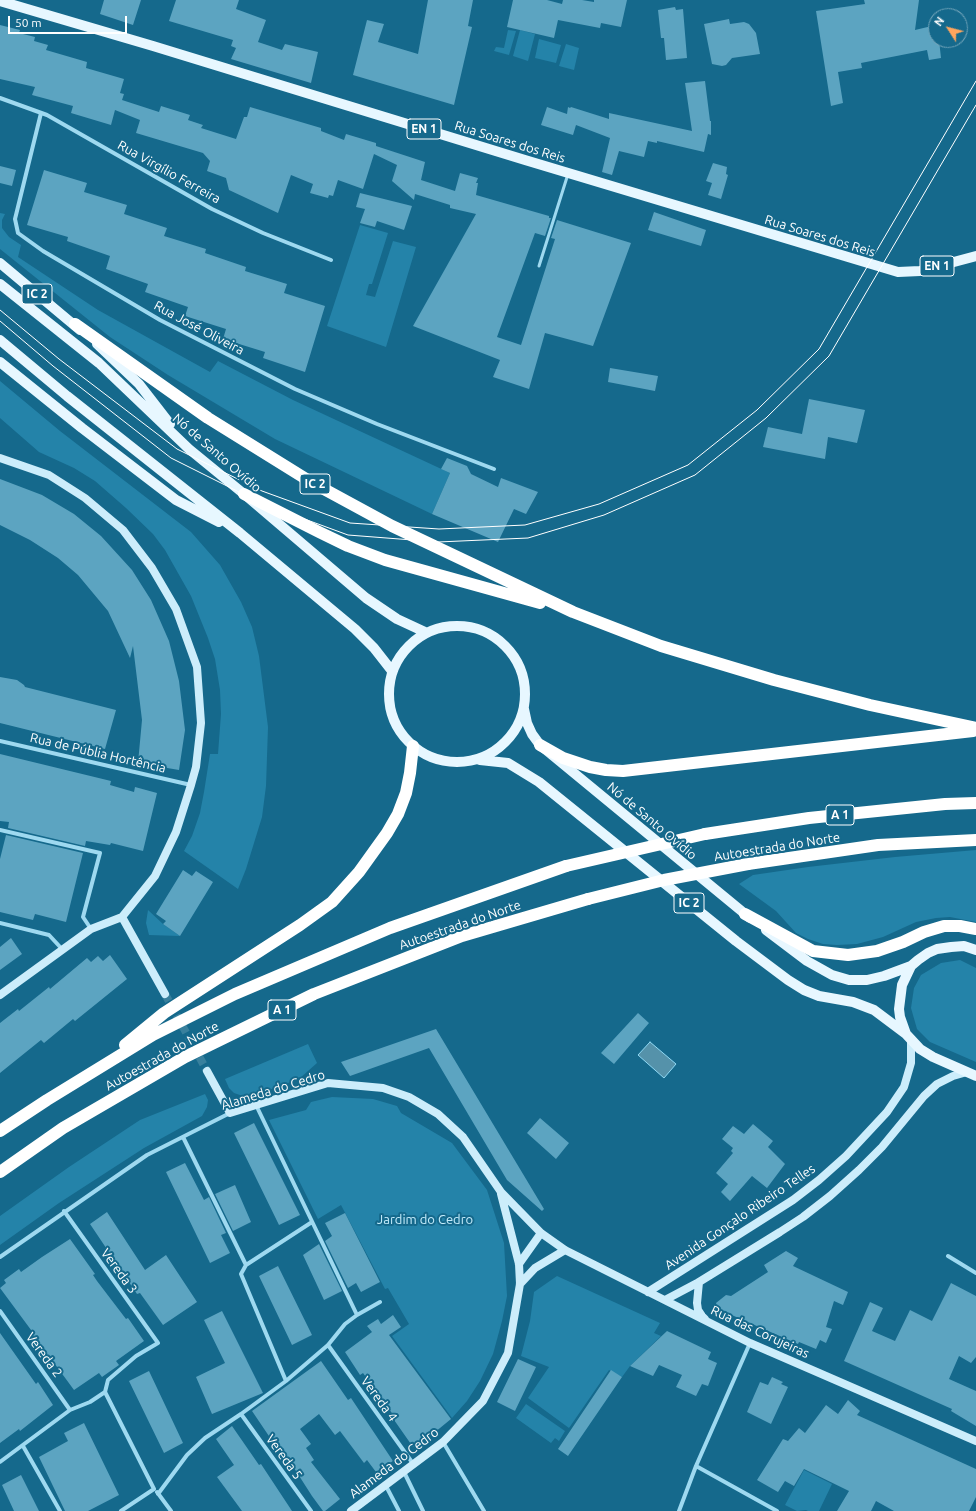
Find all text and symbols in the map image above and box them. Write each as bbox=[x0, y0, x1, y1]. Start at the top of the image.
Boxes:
scale bar bbox=[10, 8, 129, 34]
north arrow bbox=[928, 8, 968, 48]
text: N bbox=[932, 15, 946, 28]
text: 50 m bbox=[15, 16, 42, 29]
street label: Rua Soares dos Reis bbox=[453, 118, 567, 166]
road number: EN 1 bbox=[407, 119, 441, 139]
street label: Rua Virgílio Ferreira bbox=[115, 137, 223, 207]
street label: Rua Soares dos Reis bbox=[763, 212, 877, 260]
road number: EN 1 bbox=[920, 256, 954, 276]
road number: IC 2 bbox=[22, 284, 52, 304]
street label: Rua José Oliveira bbox=[151, 298, 247, 358]
street label: Nó de Santo Ovídio bbox=[170, 410, 264, 496]
road number: IC 2 bbox=[300, 474, 330, 494]
street label: Rua de Públia Hortência bbox=[28, 730, 168, 776]
street label: Nó de Santo Ovídio bbox=[604, 779, 700, 863]
road number: A 1 bbox=[826, 805, 854, 825]
street label: Autoestrada do Norte bbox=[713, 829, 841, 865]
road number: IC 2 bbox=[674, 893, 704, 913]
street label: Autoestrada do Norte bbox=[397, 897, 523, 953]
road number: A 1 bbox=[268, 1000, 296, 1020]
street label: Autoestrada do Norte bbox=[102, 1018, 222, 1094]
street label: Alameda do Cedro bbox=[219, 1067, 327, 1113]
street label: Avenida Gonçalo Ribeiro Telles bbox=[662, 1161, 818, 1273]
park label: Jardim do Cedro bbox=[377, 1212, 473, 1228]
street label: Vereda 3 bbox=[98, 1246, 140, 1296]
street label: Rua das Corujeiras bbox=[708, 1302, 812, 1362]
street label: Vereda 2 bbox=[23, 1330, 65, 1380]
street label: Vereda 4 bbox=[358, 1374, 400, 1424]
street label: Alameda do Cedro bbox=[346, 1424, 442, 1502]
street label: Vereda 5 bbox=[263, 1432, 305, 1482]

